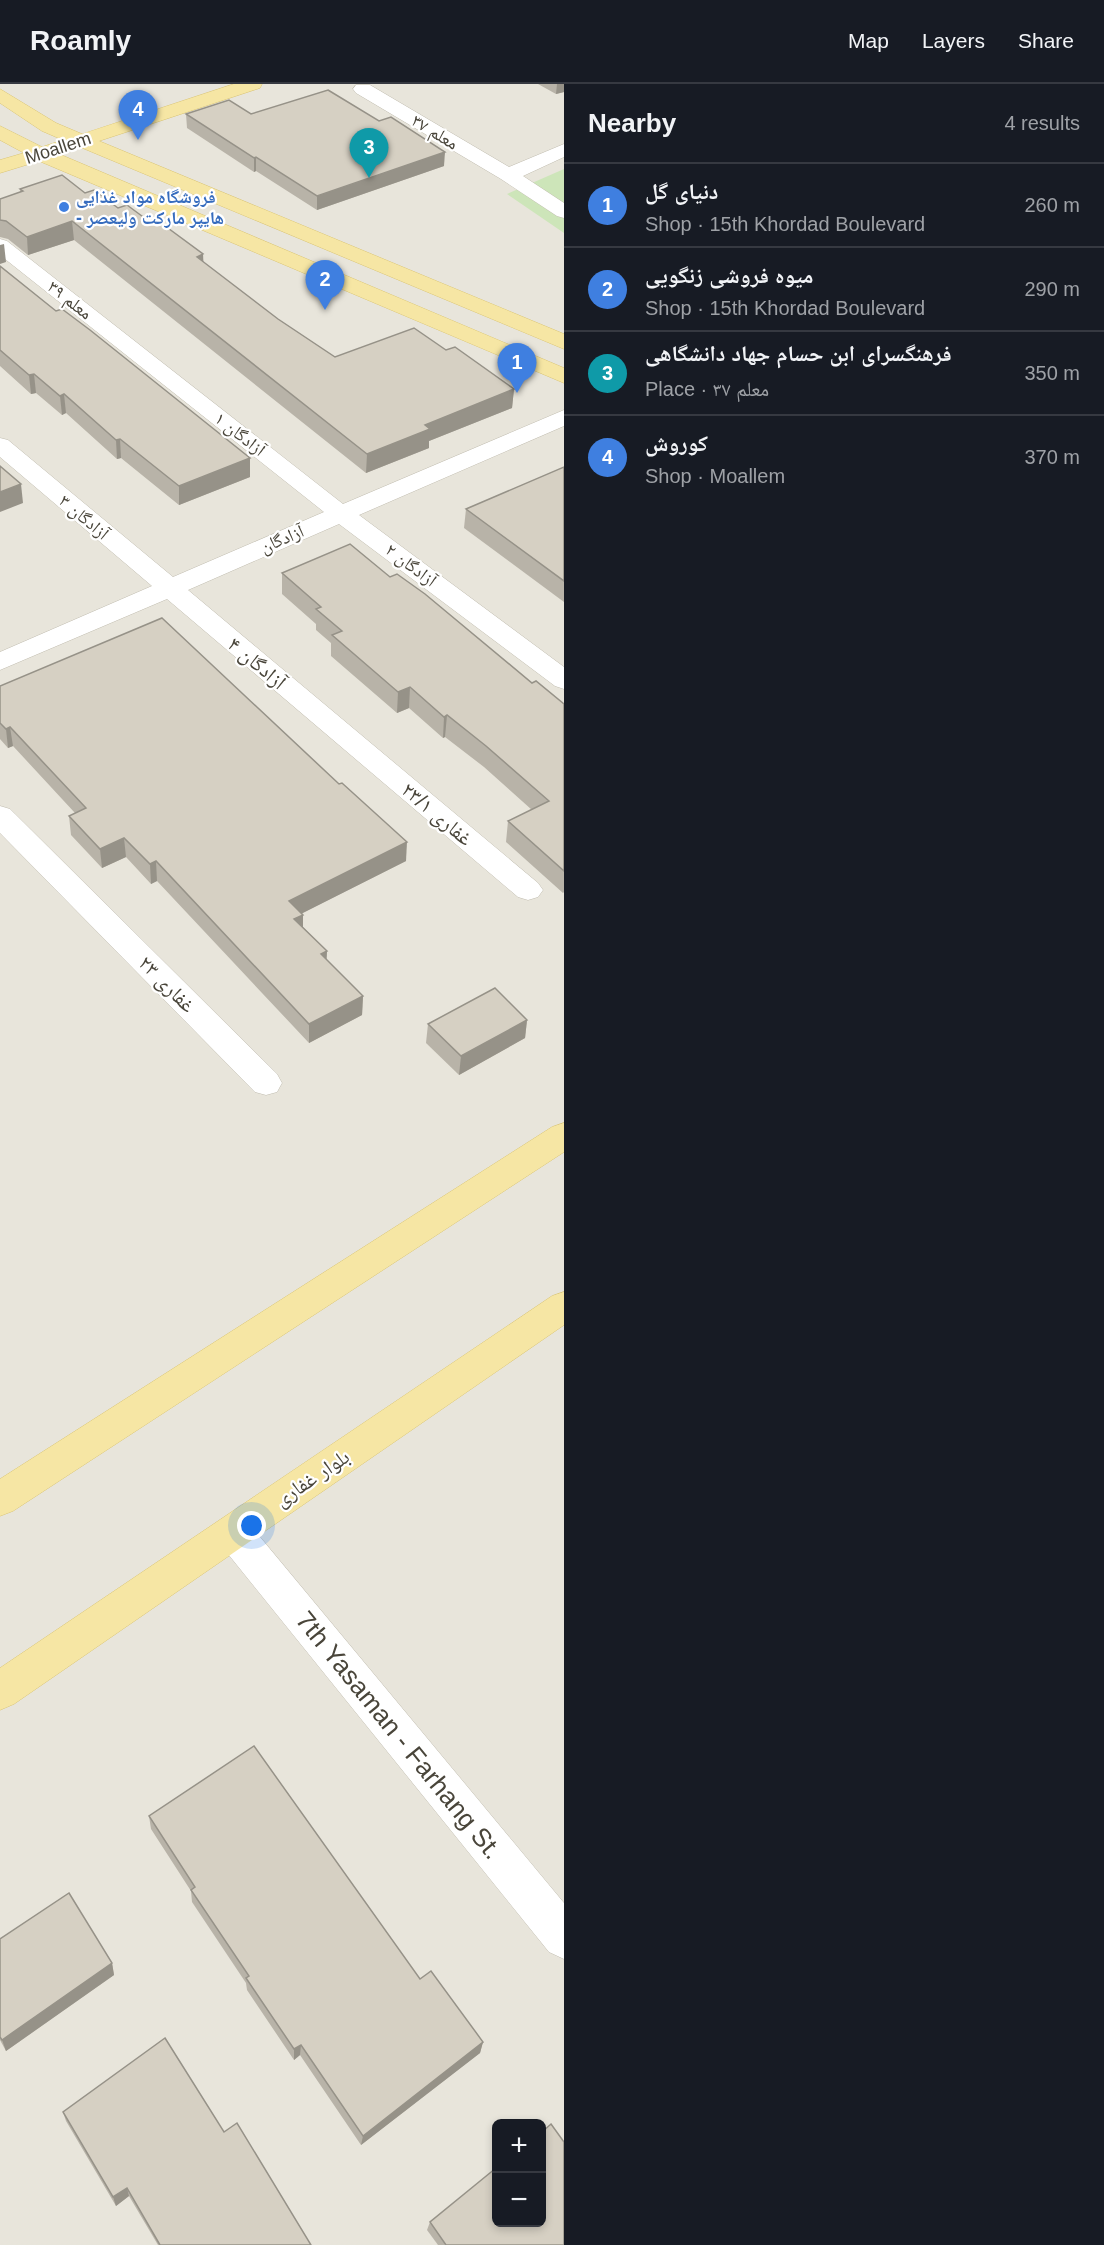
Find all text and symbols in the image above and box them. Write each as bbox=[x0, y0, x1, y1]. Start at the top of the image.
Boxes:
text: Roamly bbox=[30, 25, 131, 56]
text: Map bbox=[848, 29, 889, 52]
text: Layers bbox=[922, 29, 985, 52]
text: Share bbox=[1018, 29, 1074, 52]
pin: 4 bbox=[118, 91, 158, 140]
text: Nearby bbox=[588, 108, 676, 138]
street label: معلم ۳۷ bbox=[407, 110, 462, 155]
text: 4 results bbox=[1004, 112, 1080, 134]
street label: Moallem bbox=[23, 128, 93, 168]
pin: 3 bbox=[350, 128, 388, 178]
text: دنیای گل bbox=[645, 179, 718, 204]
place label: فروشگاه مواد غذایی - هایپر مارکت ولیعصر bbox=[76, 187, 224, 229]
text: 1 bbox=[602, 194, 613, 216]
text: 260 m bbox=[1024, 194, 1080, 216]
marker: فروشگاه مواد غذایی - هایپر مارکت ولیعصر bbox=[57, 200, 71, 214]
text: Shop · 15th Khordad Boulevard bbox=[645, 213, 925, 235]
pin: 2 bbox=[306, 260, 344, 310]
text: میوه فروشی زنگویی bbox=[645, 263, 813, 288]
street label: معلم ۳۹ bbox=[43, 276, 96, 325]
text: 2 bbox=[602, 278, 613, 300]
text: 290 m bbox=[1024, 278, 1080, 300]
text: Shop · 15th Khordad Boulevard bbox=[645, 297, 925, 319]
text: فرهنگسرای ابن حسام جهاد دانشگاهی bbox=[645, 341, 952, 366]
pin: 1 bbox=[498, 344, 536, 393]
text: 3 bbox=[602, 362, 613, 384]
text: 350 m bbox=[1024, 362, 1080, 384]
text: Place · معلم ۳۷ bbox=[645, 378, 769, 400]
street label: آزادگان ۱ bbox=[210, 408, 270, 461]
text: کوروش bbox=[645, 431, 708, 456]
text: 4 bbox=[602, 446, 613, 468]
text: 370 m bbox=[1024, 446, 1080, 468]
text: Shop · Moallem bbox=[645, 465, 785, 487]
street label: آزادگان ۳ bbox=[54, 490, 113, 545]
street label: آزادگان bbox=[257, 521, 308, 558]
street label: آزادگان ۲ bbox=[381, 539, 441, 592]
street label: آزادگان ۴ bbox=[223, 632, 291, 695]
street label: غفاری ۲۳/۱ bbox=[397, 777, 478, 851]
street label: غفاری ۲۳ bbox=[134, 951, 200, 1017]
street label: بلوار غفاری bbox=[270, 1444, 354, 1512]
your location bbox=[237, 1511, 266, 1540]
street label: 7th Yasaman - Farhang St. bbox=[290, 1605, 508, 1865]
map controls bbox=[492, 2119, 546, 2227]
button: + bbox=[492, 2119, 546, 2173]
button: − bbox=[492, 2173, 546, 2227]

